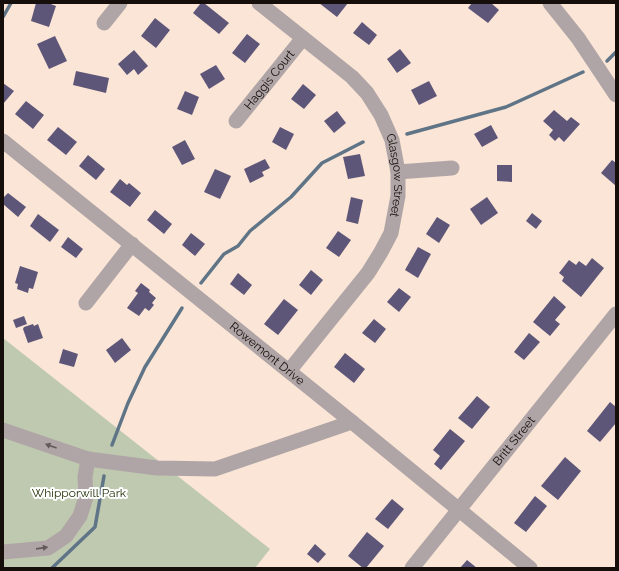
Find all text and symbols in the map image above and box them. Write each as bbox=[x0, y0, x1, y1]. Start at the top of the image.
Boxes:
street label: Haggis Court bbox=[241, 47, 297, 112]
street label: Glasgow Street bbox=[383, 131, 405, 218]
street label: Rowemont Drive bbox=[227, 319, 307, 388]
street label: Britt Street bbox=[490, 413, 538, 468]
one-way arrow bbox=[45, 442, 57, 448]
park label: Whipporwill Park bbox=[32, 486, 127, 500]
one-way arrow bbox=[36, 545, 48, 551]

